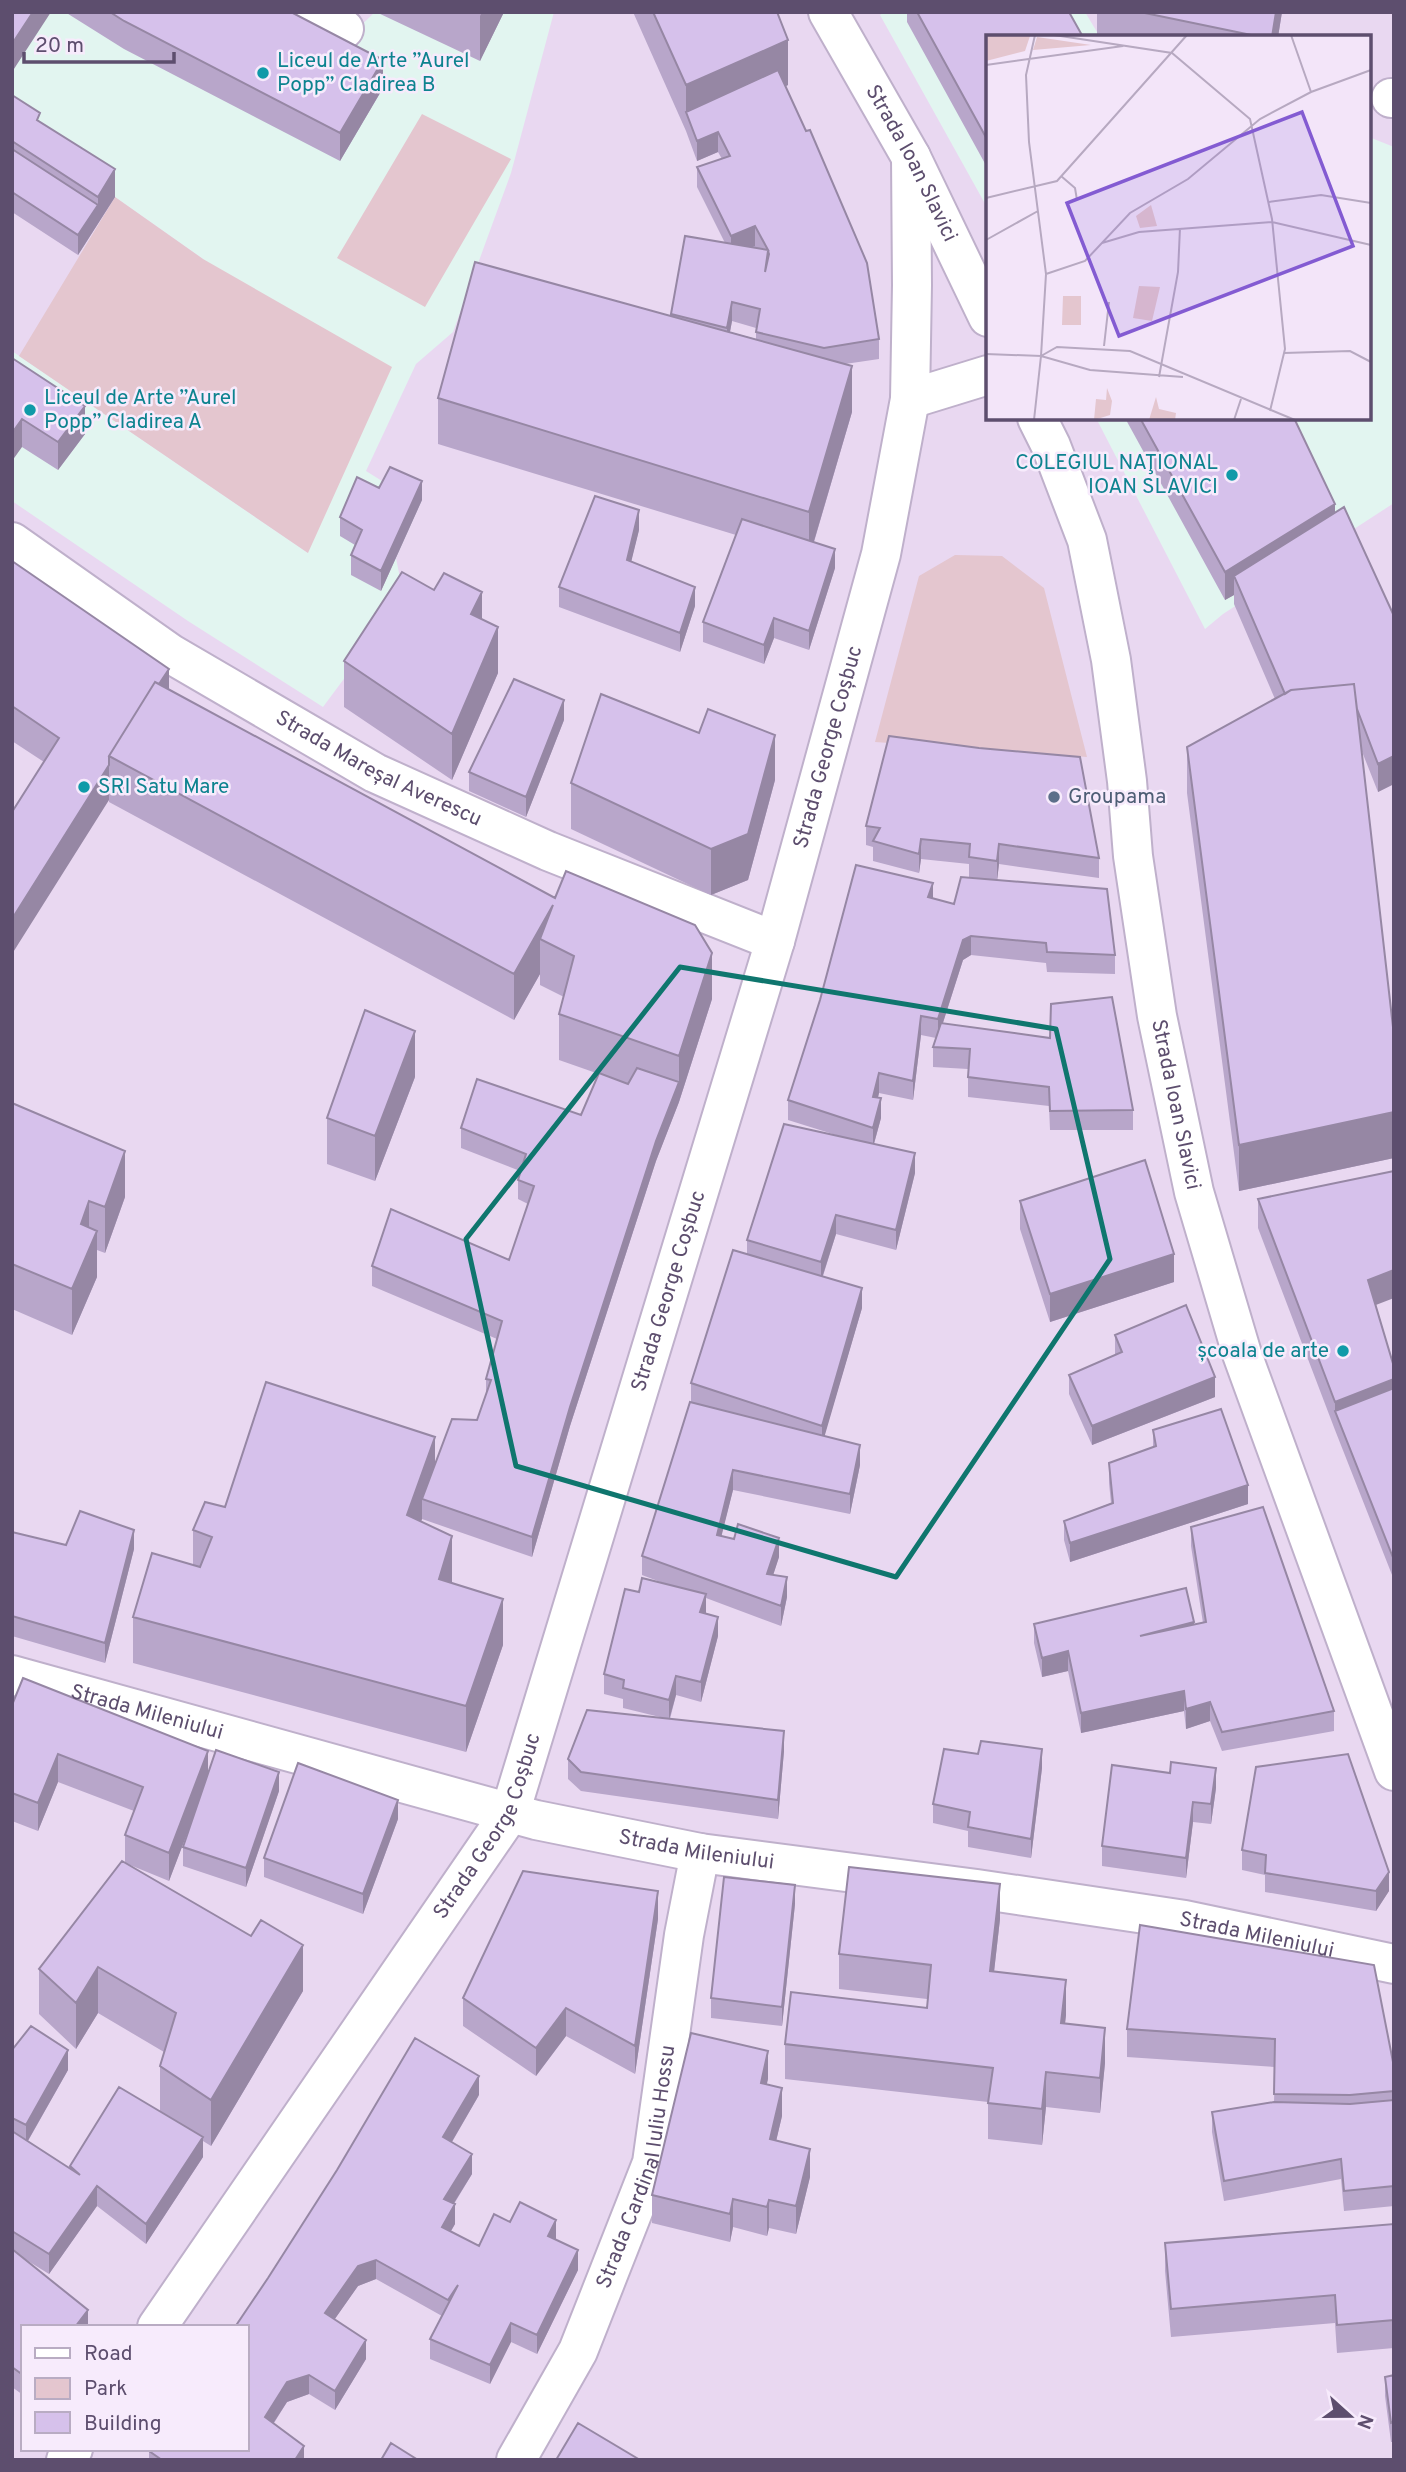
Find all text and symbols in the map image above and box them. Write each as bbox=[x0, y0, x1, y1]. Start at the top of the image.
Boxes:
scale bar bbox=[24, 21, 175, 65]
text: 20 m bbox=[35, 33, 84, 60]
inset map bbox=[986, 35, 1371, 420]
place label: Liceul de Arte ”Aurel Popp” Cladirea B bbox=[277, 48, 469, 99]
marker: Liceul de Arte ”Aurel Popp” Cladirea B bbox=[255, 65, 271, 81]
street label: Strada Ioan Slavici bbox=[859, 80, 963, 246]
place label: Liceul de Arte ”Aurel Popp” Cladirea A bbox=[44, 385, 236, 436]
marker: Liceul de Arte ”Aurel Popp” Cladirea A bbox=[22, 402, 38, 418]
place label: COLEGIUL NAŢIONAL IOAN SLAVICI bbox=[1015, 450, 1218, 501]
marker: COLEGIUL NAŢIONAL IOAN SLAVICI bbox=[1224, 467, 1240, 483]
street label: Strada George Coșbuc bbox=[788, 643, 869, 851]
street label: Strada Mareșal Averescu bbox=[270, 704, 486, 833]
place label: SRI Satu Mare bbox=[98, 774, 229, 801]
marker: SRI Satu Mare bbox=[76, 779, 92, 795]
place label: Groupama bbox=[1068, 784, 1166, 811]
marker: Groupama bbox=[1046, 789, 1062, 805]
street label: Strada Ioan Slavici bbox=[1145, 1017, 1207, 1192]
street label: Strada George Coșbuc bbox=[625, 1187, 712, 1395]
place label: școala de arte bbox=[1197, 1338, 1329, 1365]
marker: școala de arte bbox=[1335, 1343, 1351, 1359]
street label: Strada Mileniului bbox=[67, 1678, 226, 1746]
street label: Strada George Coșbuc bbox=[428, 1730, 547, 1925]
street label: Strada Mileniului bbox=[616, 1823, 776, 1876]
street label: Strada Mileniului bbox=[1177, 1906, 1337, 1965]
street label: Strada Cardinal Iuliu Hossu bbox=[590, 2043, 682, 2292]
legend bbox=[21, 2325, 248, 2451]
text: Road bbox=[84, 2341, 133, 2368]
text: Park bbox=[84, 2376, 127, 2403]
north arrow bbox=[1315, 2381, 1385, 2451]
text: Building bbox=[84, 2411, 162, 2438]
text: N bbox=[1350, 2411, 1378, 2432]

